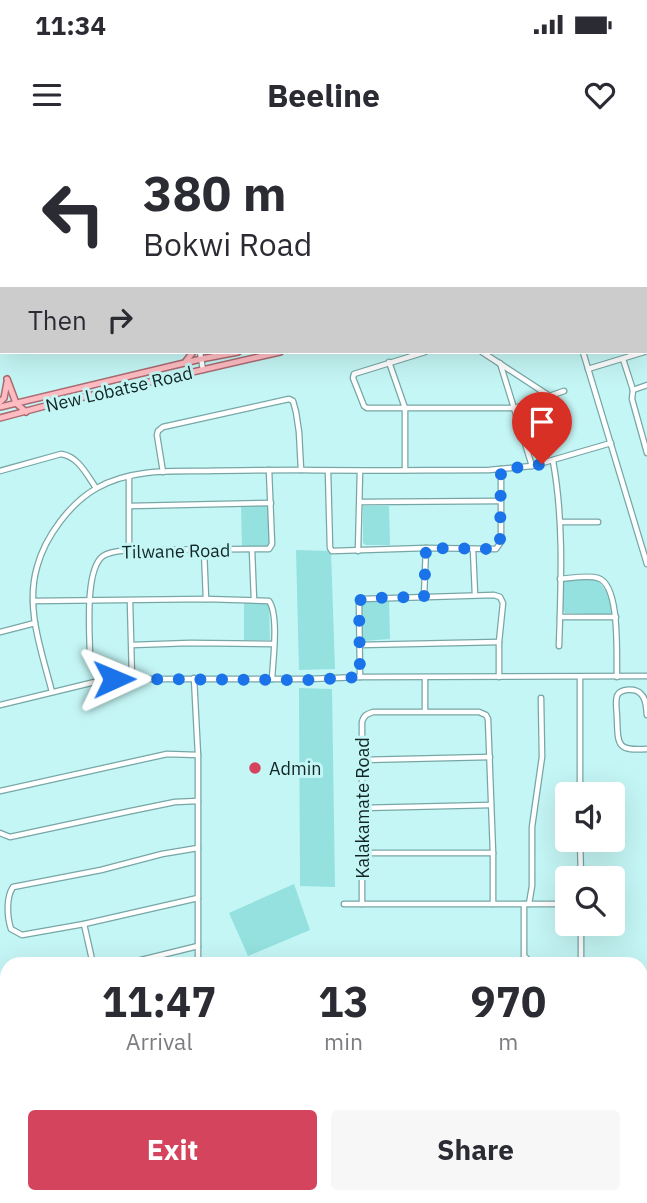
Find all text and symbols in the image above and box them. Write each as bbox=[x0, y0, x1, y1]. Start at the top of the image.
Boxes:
text: 11:34 bbox=[35, 8, 106, 42]
text: Beeline bbox=[267, 74, 380, 116]
icon: menu bbox=[28, 76, 66, 114]
icon: heart bbox=[581, 76, 619, 114]
text: 380 m bbox=[143, 161, 287, 224]
icon: left bbox=[28, 168, 119, 259]
text: Bokwi Road bbox=[143, 223, 312, 265]
icon: right bbox=[101, 301, 139, 339]
text: Then bbox=[28, 303, 87, 337]
street label: New Lobatse Road bbox=[43, 361, 195, 417]
pin bbox=[512, 392, 572, 464]
icon: arrive bbox=[523, 403, 561, 441]
street label: Tilwane Road bbox=[121, 539, 231, 563]
position arrow bbox=[77, 642, 151, 716]
street label: Kalakamate Road bbox=[351, 737, 374, 879]
place label: Admin bbox=[269, 757, 321, 780]
marker: Admin bbox=[247, 760, 263, 776]
map controls bbox=[555, 782, 625, 936]
button: sound bbox=[555, 782, 625, 852]
button: search bbox=[555, 866, 625, 936]
text: 11:47 bbox=[102, 974, 217, 1029]
text: 13 bbox=[318, 974, 369, 1029]
text: 970 bbox=[471, 974, 546, 1029]
text: Arrival bbox=[126, 1026, 193, 1056]
text: min bbox=[324, 1026, 363, 1056]
text: m bbox=[498, 1026, 518, 1056]
button: Exit bbox=[28, 1110, 317, 1190]
button: Share bbox=[331, 1110, 620, 1190]

